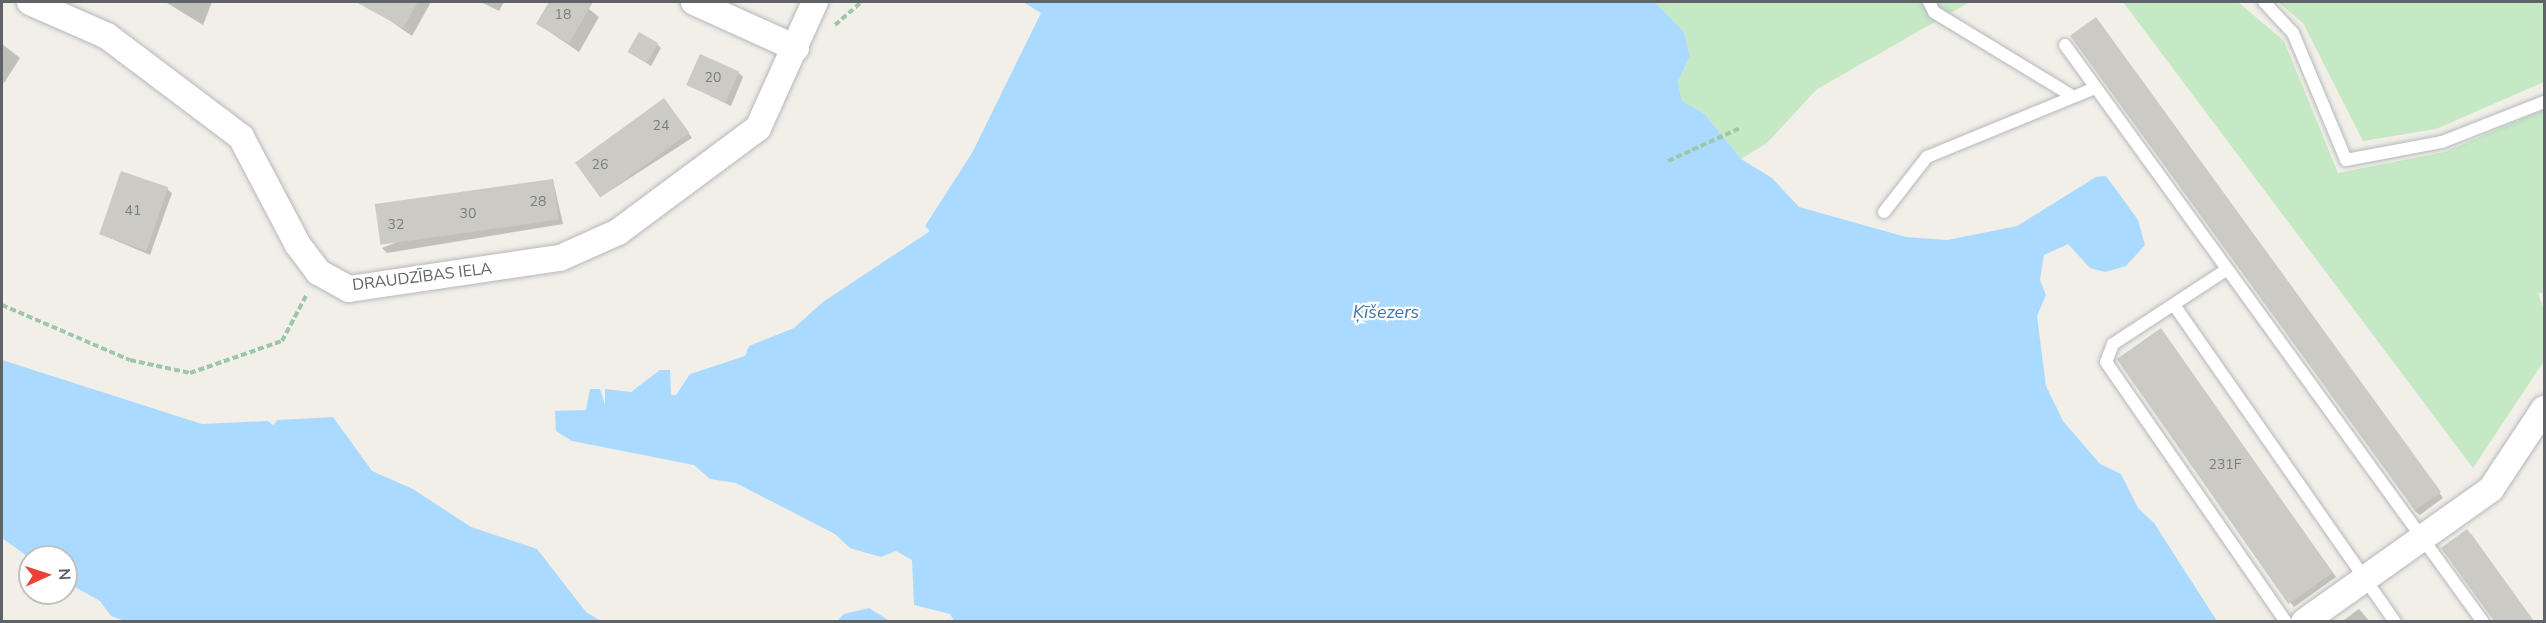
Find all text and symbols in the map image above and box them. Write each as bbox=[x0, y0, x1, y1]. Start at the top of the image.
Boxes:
house number: 18 bbox=[555, 7, 571, 23]
house number: 20 bbox=[705, 70, 721, 86]
house number: 24 bbox=[653, 118, 669, 134]
house number: 26 bbox=[592, 157, 608, 173]
house number: 28 bbox=[530, 194, 546, 210]
house number: 41 bbox=[125, 203, 141, 219]
house number: 30 bbox=[460, 206, 476, 222]
house number: 32 bbox=[388, 217, 404, 233]
street label: DRAUDZĪBAS IELA bbox=[351, 259, 493, 295]
water label: Ķīšezers bbox=[1353, 301, 1419, 323]
house number: 231F bbox=[2209, 457, 2241, 473]
north arrow bbox=[18, 545, 78, 605]
text: N bbox=[53, 568, 75, 581]

